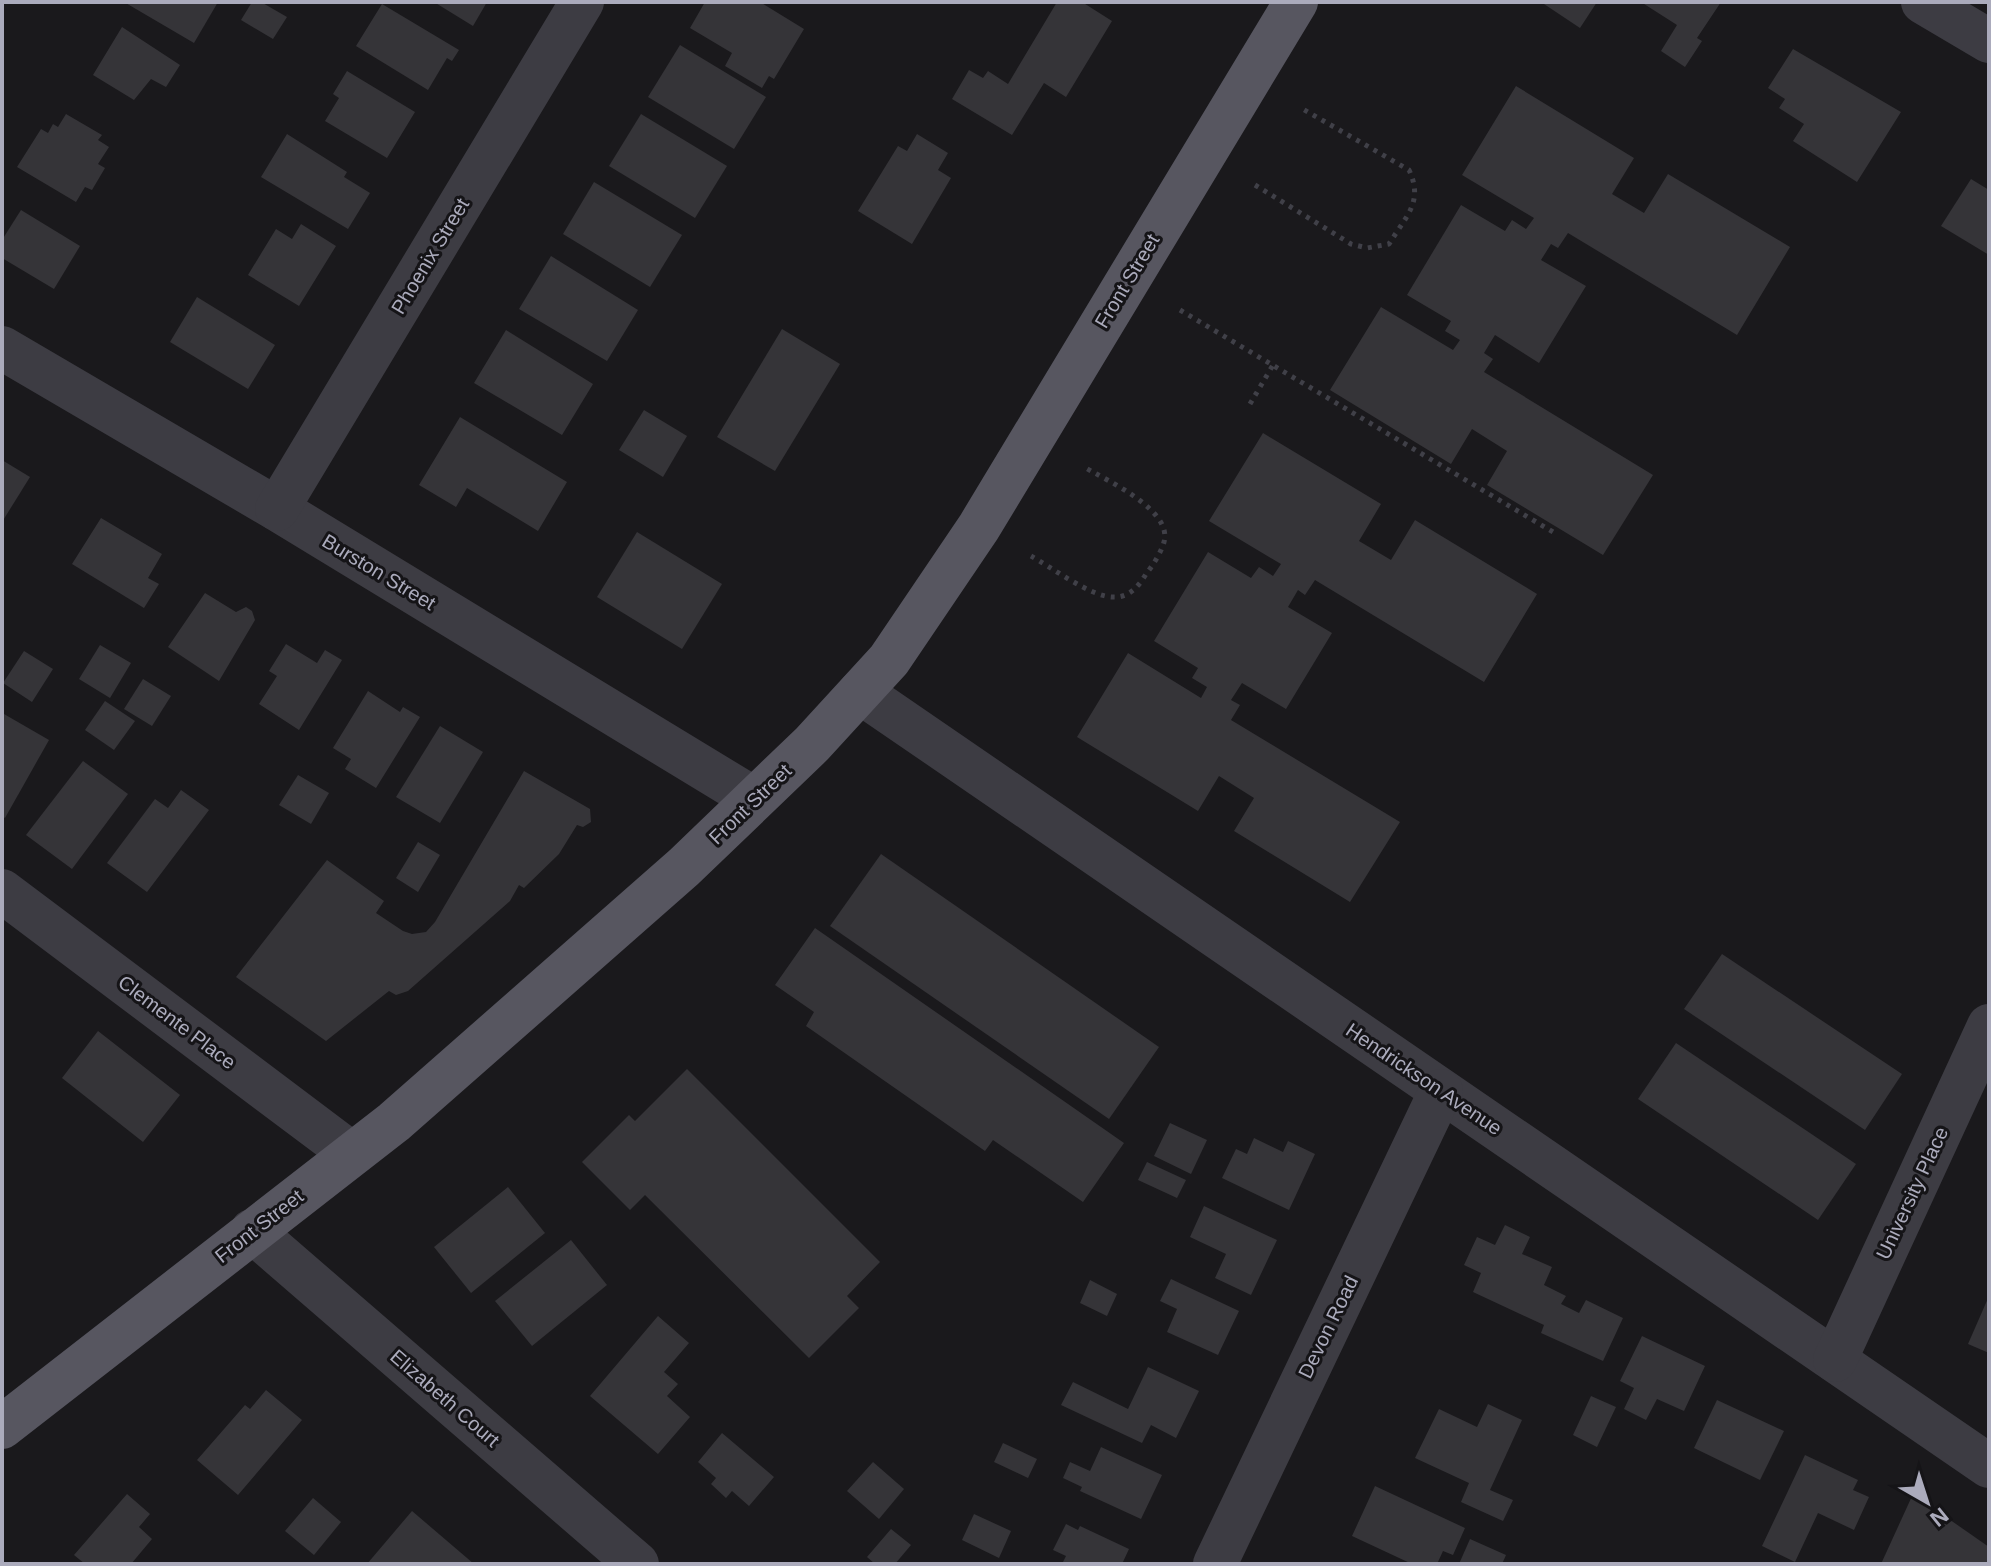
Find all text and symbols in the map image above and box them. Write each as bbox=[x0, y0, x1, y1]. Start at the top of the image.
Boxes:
street label: Phoenix Street bbox=[387, 194, 473, 318]
street label: Front Street bbox=[1090, 230, 1164, 332]
street label: Burston Street bbox=[319, 530, 440, 615]
street label: Front Street bbox=[704, 759, 796, 849]
street label: Clemente Place bbox=[114, 971, 240, 1073]
street label: Hendrickson Avenue bbox=[1342, 1019, 1506, 1139]
street label: University Place bbox=[1872, 1123, 1952, 1263]
street label: Front Street bbox=[211, 1185, 308, 1267]
street label: Devon Road bbox=[1294, 1272, 1362, 1382]
street label: Elizabeth Court bbox=[386, 1345, 504, 1451]
north arrow bbox=[1887, 1462, 1967, 1542]
text: N bbox=[1925, 1502, 1953, 1532]

